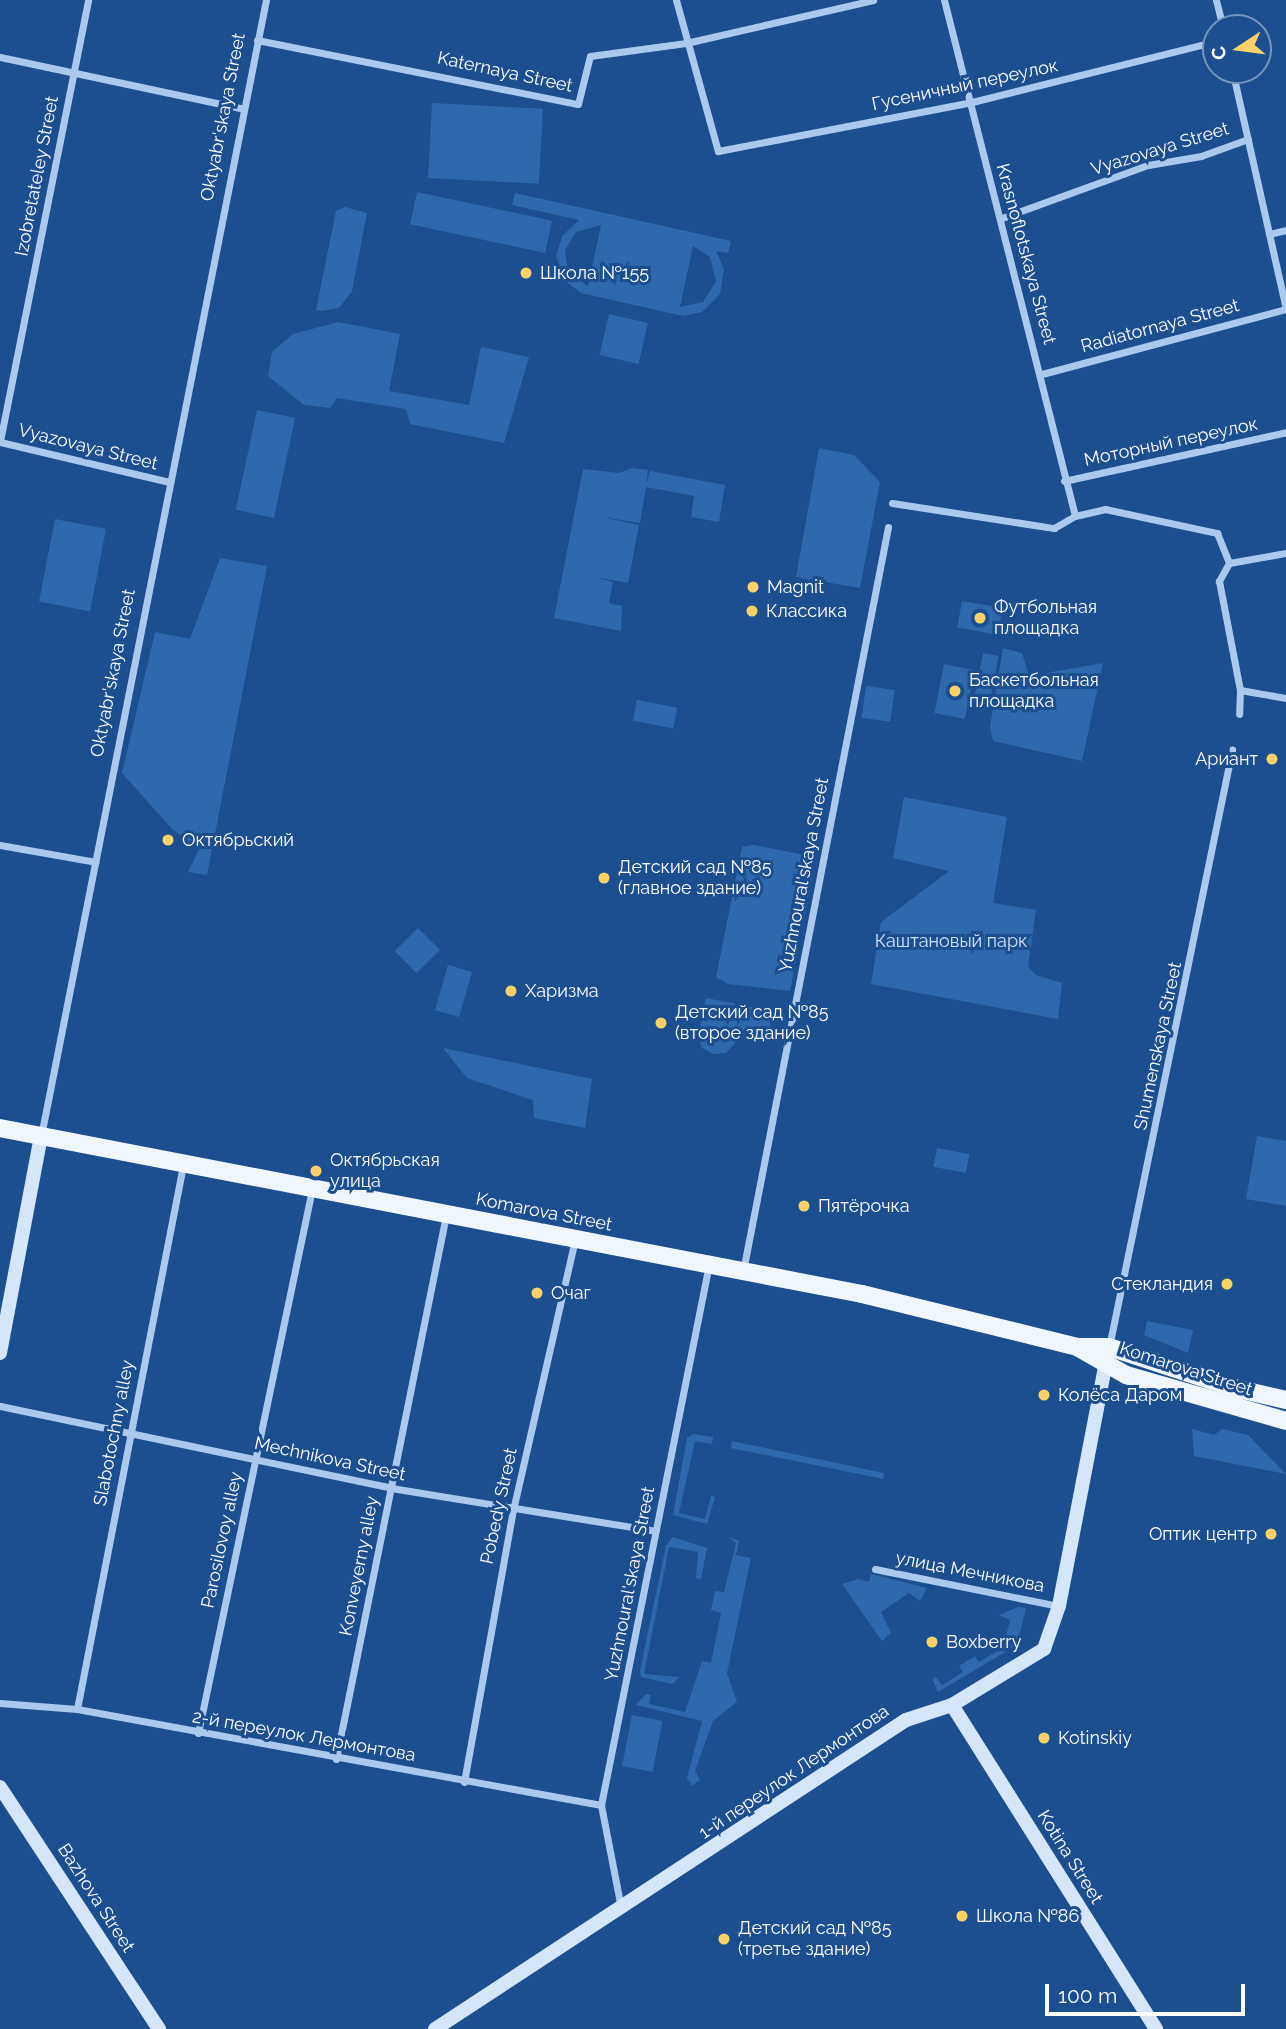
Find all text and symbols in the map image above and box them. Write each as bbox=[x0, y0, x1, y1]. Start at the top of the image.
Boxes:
north arrow bbox=[1202, 14, 1272, 84]
street label: Oktyabr'skaya Street bbox=[196, 31, 250, 203]
text: С bbox=[1206, 44, 1231, 62]
street label: Katernaya Street bbox=[435, 47, 575, 97]
street label: Гусеничный переулок bbox=[870, 55, 1060, 115]
street label: Izobretateley Street bbox=[11, 94, 63, 258]
street label: Vyazovaya Street bbox=[1088, 118, 1232, 180]
street label: Krasnoflotskaya Street bbox=[991, 161, 1061, 347]
place label: Школа №155 bbox=[540, 262, 649, 284]
marker: Школа №155 bbox=[518, 265, 534, 281]
street label: Radiatornaya Street bbox=[1078, 294, 1242, 358]
street label: Моторный переулок bbox=[1082, 413, 1260, 471]
street label: Vyazovaya Street bbox=[16, 419, 160, 475]
place label: Magnit bbox=[767, 576, 824, 598]
marker: Magnit bbox=[745, 579, 761, 595]
street label: Oktyabr'skaya Street bbox=[86, 587, 140, 759]
place label: Футбольная площадка bbox=[994, 597, 1097, 640]
place label: Классика bbox=[766, 600, 847, 622]
marker: Классика bbox=[744, 603, 760, 619]
marker: Футбольная площадка bbox=[972, 610, 988, 626]
place label: Баскетбольная площадка bbox=[969, 670, 1099, 712]
marker: Баскетбольная площадка bbox=[947, 683, 963, 699]
place label: Ариант bbox=[1195, 748, 1258, 770]
marker: Ариант bbox=[1264, 751, 1280, 767]
street label: Yuzhnoural'skaya Street bbox=[774, 776, 834, 974]
place label: Октябрьский bbox=[182, 829, 294, 851]
marker: Октябрьский bbox=[160, 832, 176, 848]
place label: Детский сад №85 (главное здание) bbox=[618, 857, 772, 900]
marker: Детский сад №85 (главное здание) bbox=[596, 870, 612, 886]
park label: Каштановый парк bbox=[875, 930, 1027, 952]
street label: Shumenskaya Street bbox=[1130, 960, 1186, 1132]
place label: Харизма bbox=[525, 980, 599, 1002]
marker: Харизма bbox=[503, 983, 519, 999]
place label: Детский сад №85 (второе здание) bbox=[675, 1002, 829, 1044]
marker: Детский сад №85 (второе здание) bbox=[653, 1015, 669, 1031]
place label: Октябрьская улица bbox=[330, 1150, 440, 1192]
marker: Октябрьская улица bbox=[308, 1163, 324, 1179]
street label: Komarova Street bbox=[474, 1188, 614, 1236]
place label: Пятёрочка bbox=[818, 1195, 910, 1217]
marker: Пятёрочка bbox=[796, 1198, 812, 1214]
place label: Стекландия bbox=[1111, 1273, 1213, 1295]
marker: Стекландия bbox=[1219, 1276, 1235, 1292]
place label: Очаг bbox=[551, 1282, 591, 1304]
marker: Очаг bbox=[529, 1285, 545, 1301]
street label: Komarova Street bbox=[1117, 1337, 1255, 1401]
street label: Slabotochny alley bbox=[89, 1358, 139, 1508]
place label: Колёса Даром bbox=[1058, 1384, 1182, 1406]
marker: Колёса Даром bbox=[1036, 1387, 1052, 1403]
street label: Mechnikova Street bbox=[252, 1432, 408, 1486]
street label: Pobedy Street bbox=[476, 1446, 522, 1566]
street label: Parosilovoy alley bbox=[197, 1470, 247, 1610]
street label: Yuzhnoural'skaya Street bbox=[600, 1485, 660, 1683]
street label: Konveyerny alley bbox=[335, 1494, 383, 1638]
place label: Оптик центр bbox=[1149, 1523, 1257, 1545]
marker: Оптик центр bbox=[1263, 1526, 1279, 1542]
street label: улица Мечникова bbox=[894, 1547, 1046, 1597]
place label: Boxberry bbox=[946, 1631, 1021, 1653]
marker: Boxberry bbox=[924, 1634, 940, 1650]
street label: 1-й переулок Лермонтова bbox=[695, 1700, 893, 1844]
street label: 2-й переулок Лермонтова bbox=[191, 1706, 417, 1766]
place label: Kotinskiy bbox=[1058, 1727, 1132, 1749]
marker: Kotinskiy bbox=[1036, 1730, 1052, 1746]
street label: Kotina Street bbox=[1033, 1806, 1107, 1908]
street label: Bazhova Street bbox=[53, 1840, 139, 1956]
place label: Школа №86 bbox=[976, 1905, 1079, 1927]
marker: Школа №86 bbox=[954, 1908, 970, 1924]
place label: Детский сад №85 (третье здание) bbox=[738, 1918, 892, 1960]
marker: Детский сад №85 (третье здание) bbox=[716, 1931, 732, 1947]
scale bar bbox=[1048, 1969, 1248, 2013]
text: 100 m bbox=[1058, 1983, 1117, 2008]

